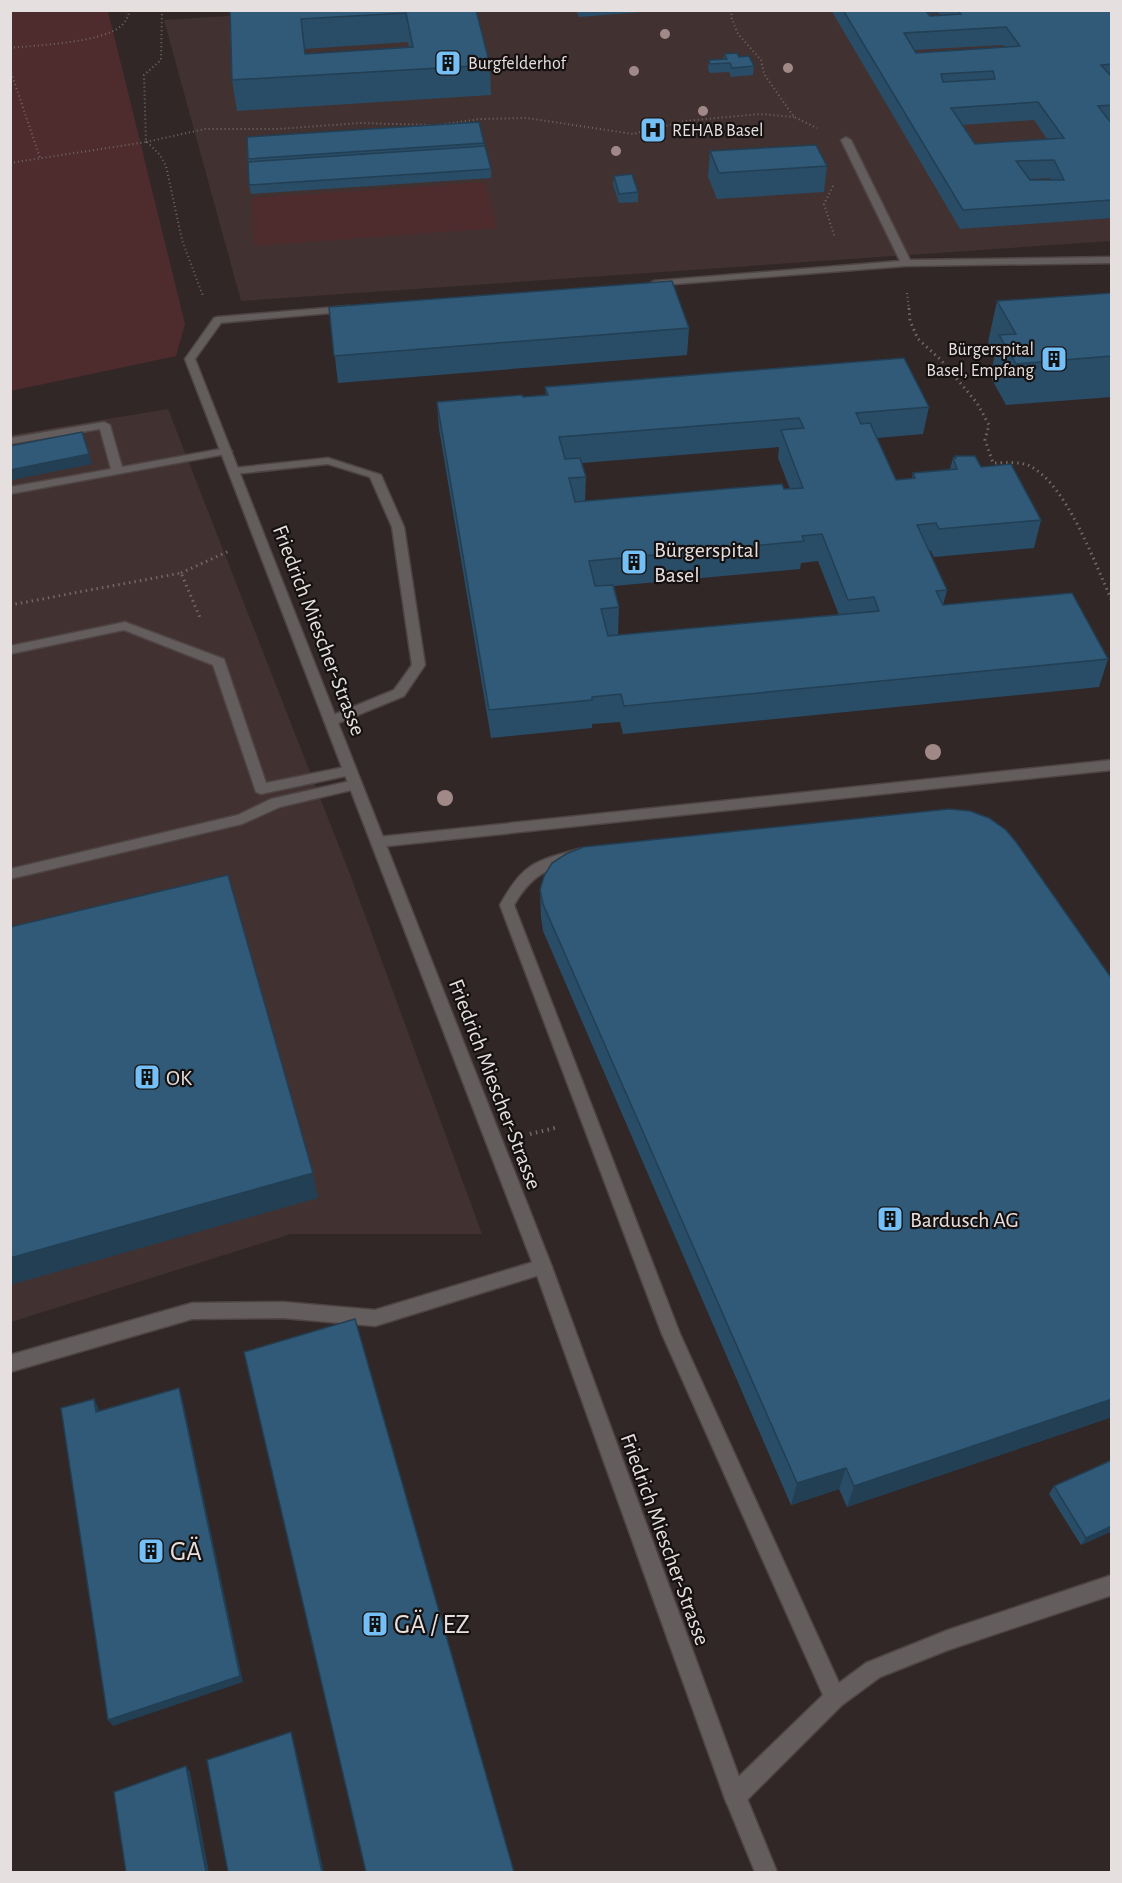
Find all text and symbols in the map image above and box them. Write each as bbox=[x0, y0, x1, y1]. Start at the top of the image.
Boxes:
building icon: Burgfelderhof bbox=[433, 48, 463, 78]
place label: Burgfelderhof bbox=[468, 55, 567, 73]
hospital icon: REHAB Basel bbox=[638, 115, 668, 145]
place label: REHAB Basel bbox=[672, 122, 763, 140]
place label: Bürgerspital Basel, Empfang bbox=[926, 341, 1034, 380]
building icon: Bürgerspital Basel, Empfang bbox=[1039, 344, 1069, 374]
street label: Friedrich Miescher-Strasse bbox=[269, 522, 369, 739]
place label: Bürgerspital Basel bbox=[654, 539, 759, 586]
building icon: Bürgerspital Basel bbox=[619, 547, 649, 577]
street label: Friedrich Miescher-Strasse bbox=[445, 976, 545, 1193]
building icon: OK bbox=[132, 1062, 162, 1092]
place label: OK bbox=[166, 1067, 193, 1089]
building icon: Bardusch AG bbox=[875, 1204, 905, 1234]
place label: Bardusch AG bbox=[910, 1209, 1019, 1231]
street label: Friedrich Miescher-Strasse bbox=[616, 1430, 714, 1648]
building icon: GÄ bbox=[136, 1536, 166, 1566]
place label: GÄ bbox=[170, 1536, 202, 1565]
building icon: GÄ / EZ bbox=[360, 1609, 390, 1639]
place label: GÄ / EZ bbox=[394, 1609, 470, 1638]

